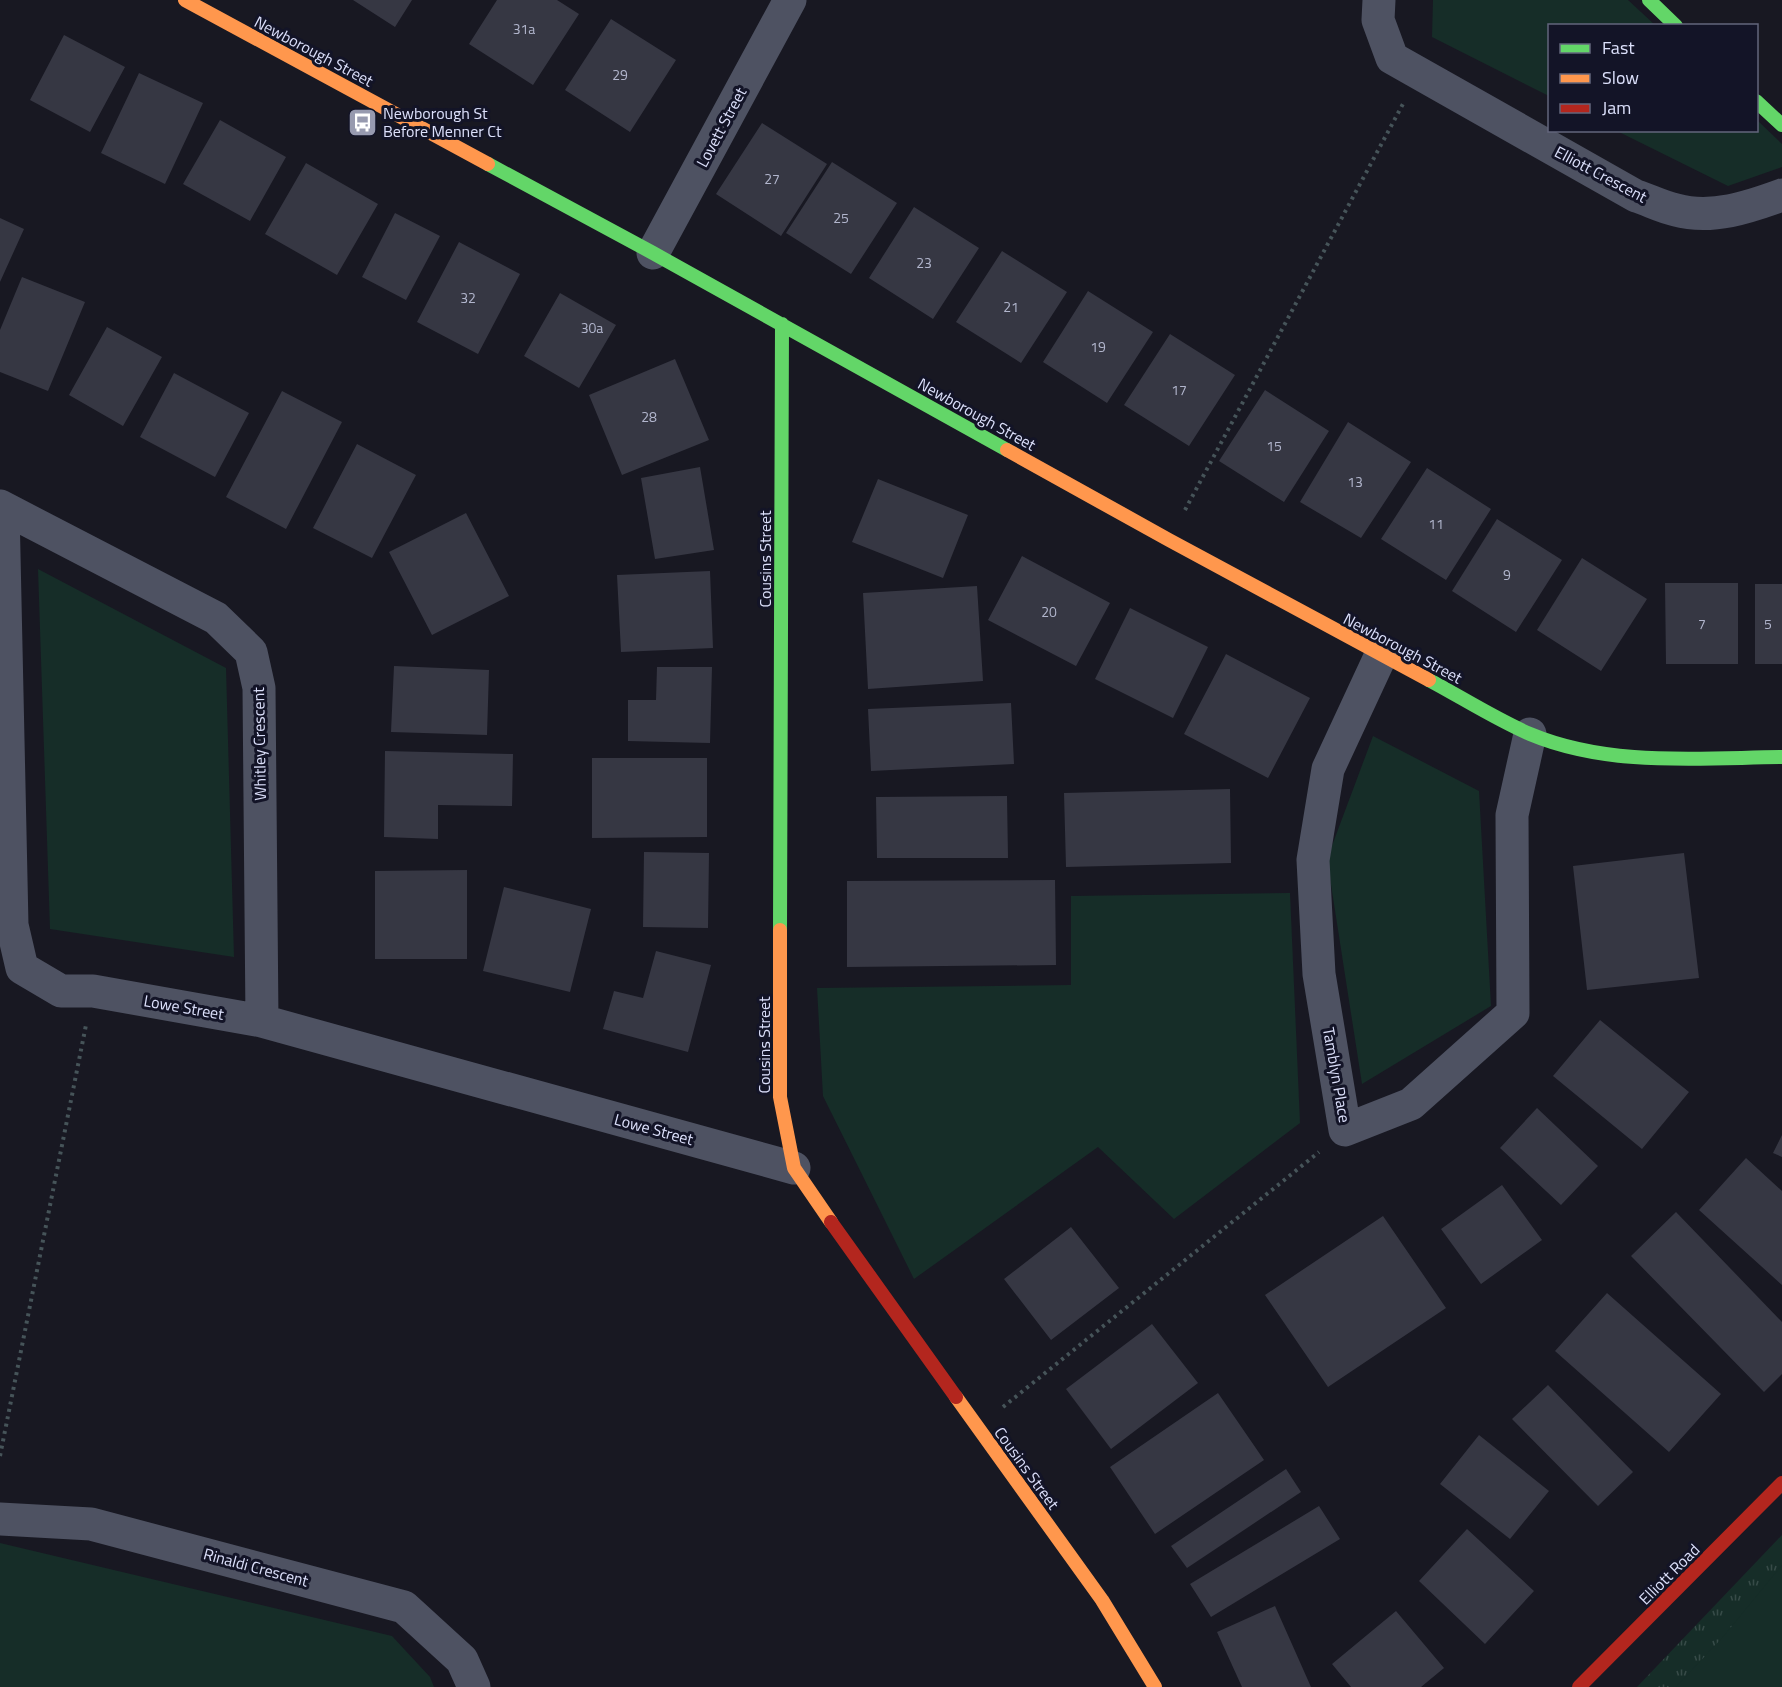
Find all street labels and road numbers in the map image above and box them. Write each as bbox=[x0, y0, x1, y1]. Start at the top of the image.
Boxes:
street label: Newborough Street bbox=[250, 9, 378, 93]
street label: Lovett Street bbox=[690, 82, 752, 171]
street label: Elliott Crescent bbox=[1551, 140, 1652, 209]
street label: Newborough Street bbox=[914, 372, 1041, 457]
street label: Cousins Street bbox=[753, 510, 777, 608]
street label: Newborough Street bbox=[1339, 606, 1467, 690]
street label: Whitley Crescent bbox=[246, 687, 272, 801]
street label: Lowe Street bbox=[142, 988, 226, 1026]
street label: Cousins Street bbox=[752, 996, 776, 1094]
street label: Tamblyn Place bbox=[1317, 1025, 1357, 1125]
street label: Lowe Street bbox=[612, 1107, 697, 1151]
street label: Cousins Street bbox=[989, 1422, 1066, 1515]
street label: Elliott Road bbox=[1633, 1538, 1705, 1610]
street label: Rinaldi Crescent bbox=[201, 1541, 312, 1593]

